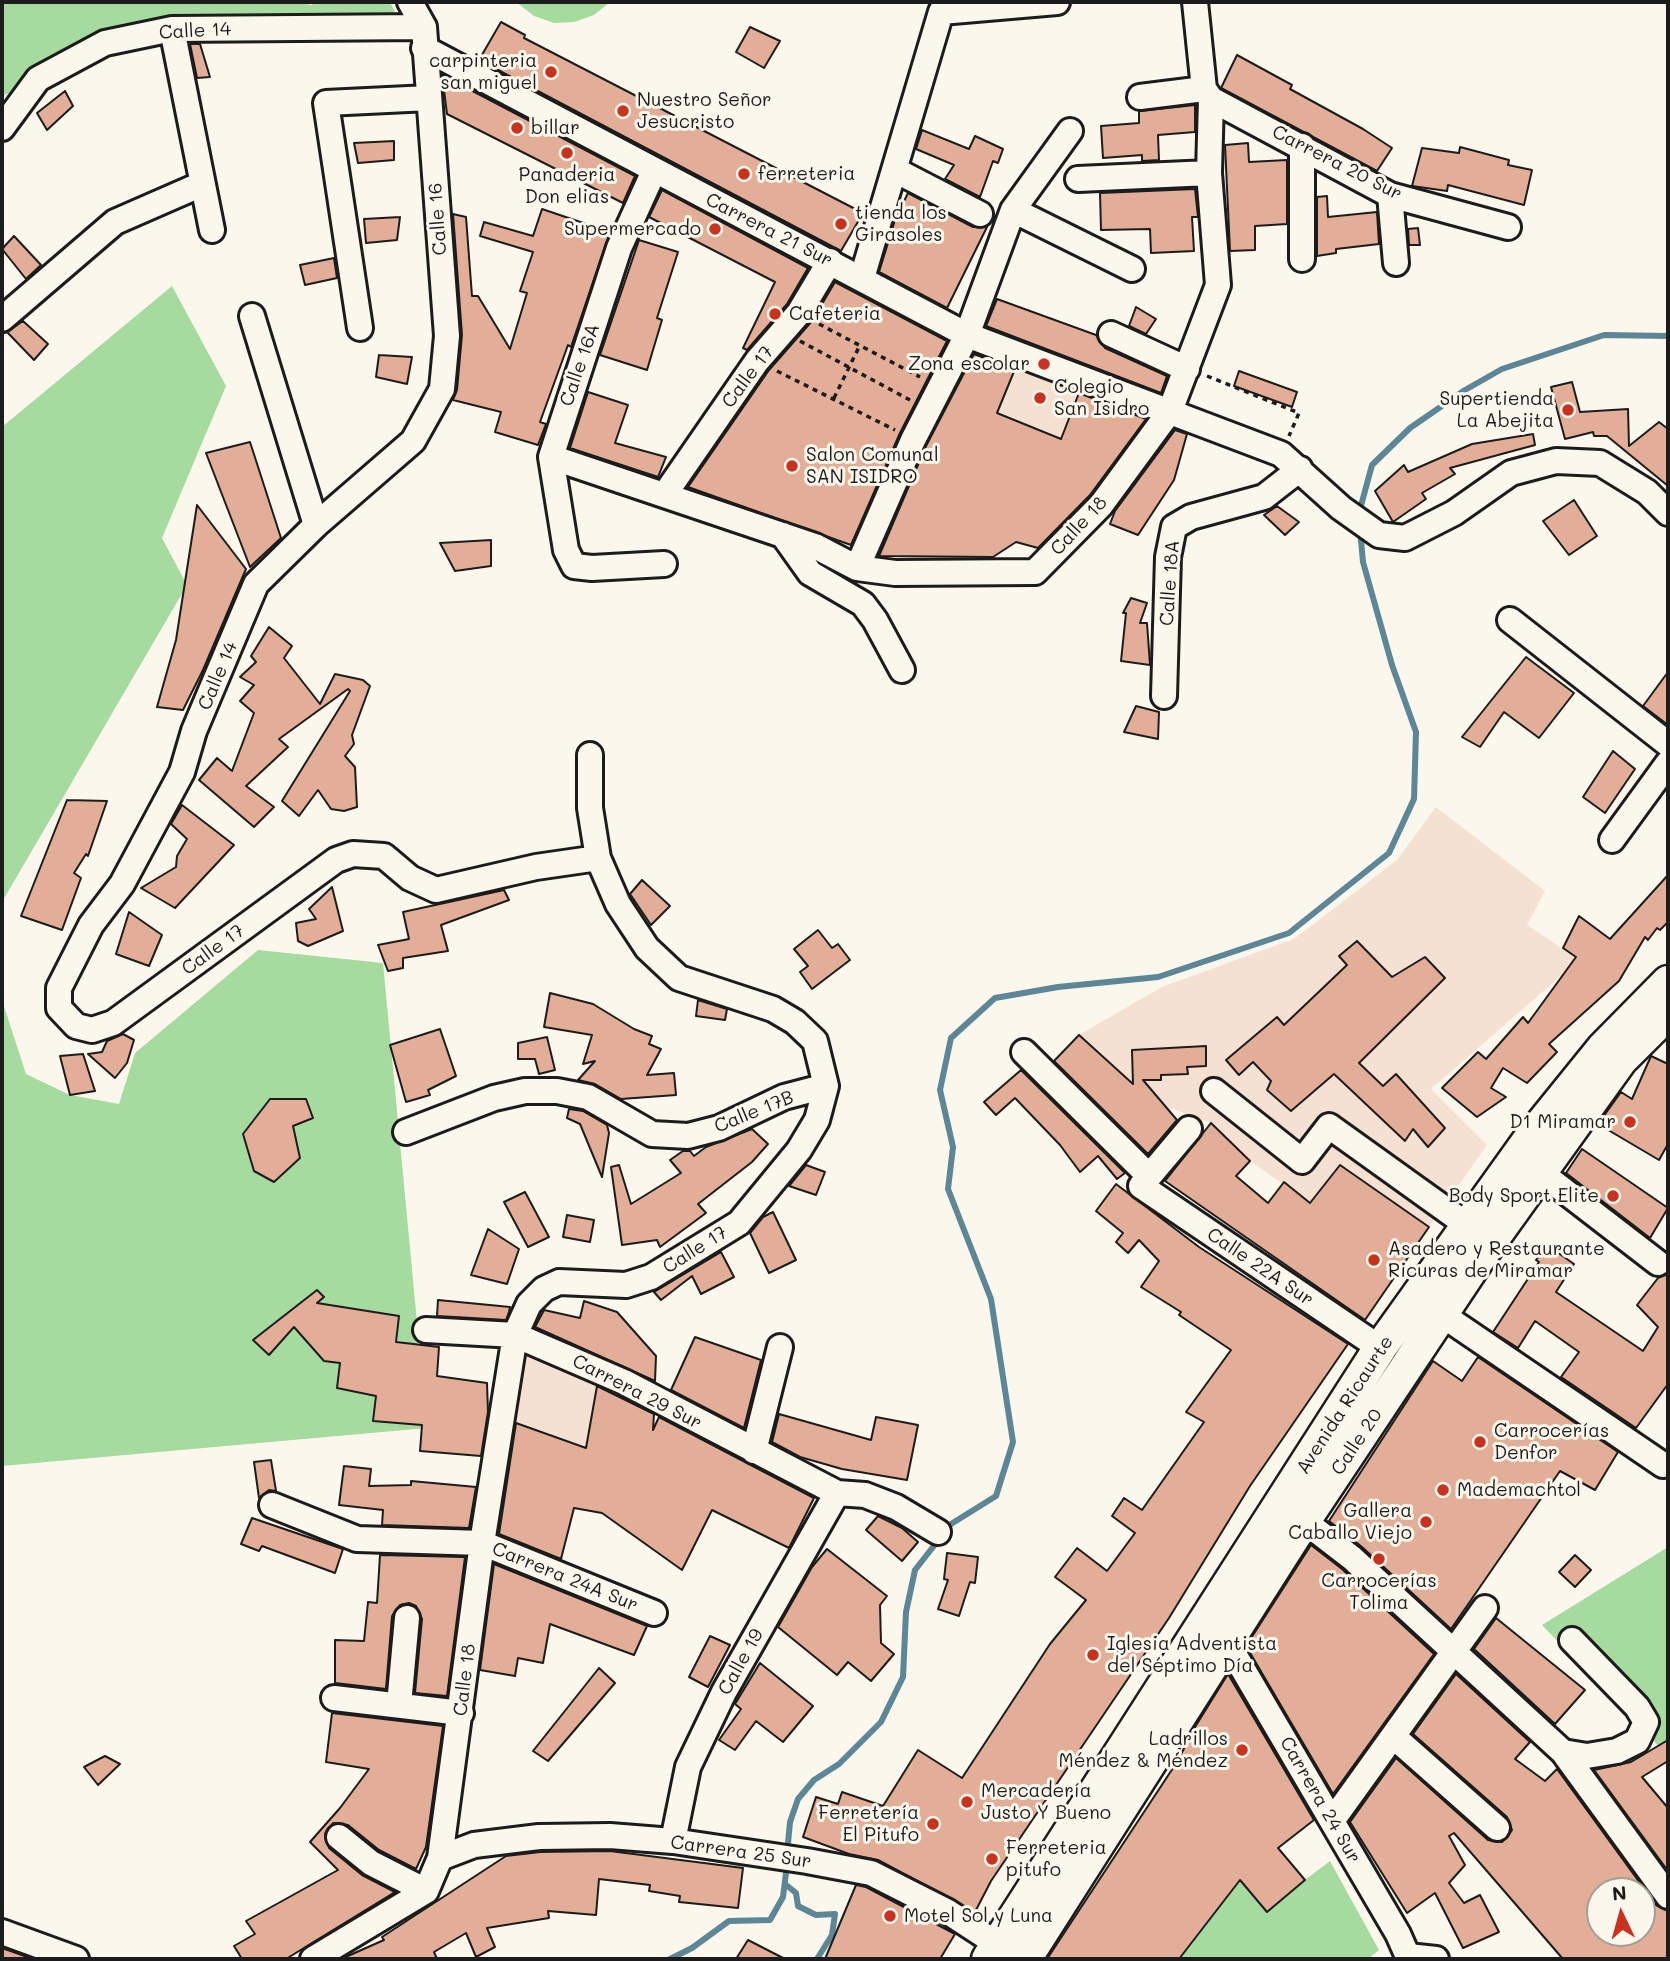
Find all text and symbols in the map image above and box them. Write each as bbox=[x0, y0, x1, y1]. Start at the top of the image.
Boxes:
street label: Calle 14 bbox=[158, 18, 232, 44]
place label: carpinteria san miguel bbox=[429, 50, 537, 94]
marker: carpinteria san miguel bbox=[543, 64, 559, 80]
place label: Nuestro Señor Jesucristo bbox=[637, 89, 771, 133]
marker: Nuestro Señor Jesucristo bbox=[615, 103, 631, 119]
place label: billar bbox=[531, 117, 580, 139]
marker: billar bbox=[509, 120, 525, 136]
street label: Carrera 20 Sur bbox=[1268, 120, 1406, 206]
marker: Panaderia Don elias bbox=[559, 145, 575, 161]
place label: ferreteria bbox=[758, 163, 855, 185]
place label: Panaderia Don elias bbox=[519, 164, 615, 208]
marker: ferreteria bbox=[736, 166, 752, 182]
street label: Calle 16 bbox=[424, 182, 452, 256]
street label: Carrera 21 Sur bbox=[702, 188, 836, 272]
place label: tienda los Girasoles bbox=[855, 202, 947, 246]
marker: tienda los Girasoles bbox=[833, 216, 849, 232]
place label: Supermercado bbox=[564, 218, 701, 240]
marker: Supermercado bbox=[707, 221, 723, 237]
place label: Cafeteria bbox=[789, 303, 881, 325]
marker: Cafeteria bbox=[767, 306, 783, 322]
street label: Calle 16A bbox=[555, 321, 605, 409]
street label: Calle 17 bbox=[717, 341, 779, 413]
place label: Zona escolar bbox=[908, 353, 1030, 375]
marker: Zona escolar bbox=[1036, 356, 1052, 372]
place label: Colegio San Isidro bbox=[1054, 376, 1149, 420]
place label: Supertienda La Abejita bbox=[1440, 388, 1554, 432]
marker: Colegio San Isidro bbox=[1032, 390, 1048, 406]
marker: Supertienda La Abejita bbox=[1560, 402, 1576, 418]
place label: Salon Comunal SAN ISIDRO bbox=[806, 444, 939, 488]
marker: Salon Comunal SAN ISIDRO bbox=[784, 458, 800, 474]
street label: Calle 18 bbox=[1046, 492, 1112, 560]
street label: Calle 18A bbox=[1156, 539, 1184, 627]
street label: Calle 14 bbox=[193, 638, 243, 714]
street label: Calle 17 bbox=[177, 920, 249, 980]
street label: Calle 17B bbox=[711, 1086, 797, 1138]
place label: D1 Miramar bbox=[1510, 1111, 1616, 1133]
marker: D1 Miramar bbox=[1622, 1114, 1638, 1130]
place label: Body Sport Elite bbox=[1449, 1185, 1599, 1207]
marker: Body Sport Elite bbox=[1605, 1188, 1621, 1204]
street label: Calle 17 bbox=[658, 1221, 732, 1279]
street label: Calle 22A Sur bbox=[1202, 1223, 1318, 1311]
place label: Asadero y Restaurante Ricuras de Miramar bbox=[1388, 1238, 1605, 1282]
marker: Asadero y Restaurante Ricuras de Miramar bbox=[1366, 1252, 1382, 1268]
street label: Avenida Ricaurte bbox=[1292, 1332, 1398, 1478]
street label: Carrera 29 Sur bbox=[568, 1350, 706, 1434]
street label: Calle 20 bbox=[1327, 1404, 1387, 1480]
place label: Carrocerías Denfor bbox=[1494, 1420, 1609, 1464]
marker: Carrocerías Denfor bbox=[1472, 1434, 1488, 1450]
place label: Mademachtol bbox=[1457, 1479, 1581, 1501]
marker: Mademachtol bbox=[1435, 1482, 1451, 1498]
place label: Gallera Caballo Viejo bbox=[1288, 1500, 1412, 1544]
marker: Gallera Caballo Viejo bbox=[1418, 1514, 1434, 1530]
street label: Carrera 24A Sur bbox=[489, 1537, 641, 1617]
marker: Carrocerías Tolima bbox=[1371, 1551, 1387, 1567]
place label: Carrocerías Tolima bbox=[1321, 1570, 1437, 1614]
street label: Calle 19 bbox=[713, 1625, 769, 1699]
place label: Iglesia Adventista del Séptimo Día bbox=[1107, 1633, 1277, 1677]
street label: Calle 18 bbox=[449, 1642, 481, 1718]
marker: Iglesia Adventista del Séptimo Día bbox=[1085, 1647, 1101, 1663]
place label: Ladrillos Méndez & Méndez bbox=[1059, 1728, 1228, 1772]
street label: Carrera 24 Sur bbox=[1275, 1733, 1365, 1867]
marker: Ladrillos Méndez & Méndez bbox=[1234, 1742, 1250, 1758]
place label: Mercadería Justo Y Bueno bbox=[981, 1780, 1111, 1824]
marker: Mercadería Justo Y Bueno bbox=[959, 1794, 975, 1810]
place label: Ferretería El Pitufo bbox=[818, 1802, 919, 1846]
marker: Ferretería El Pitufo bbox=[925, 1816, 941, 1832]
street label: Carrera 25 Sur bbox=[669, 1831, 813, 1873]
place label: Ferreteria pitufo bbox=[1006, 1837, 1107, 1881]
marker: Ferreteria pitufo bbox=[984, 1851, 1000, 1867]
north arrow bbox=[1586, 1877, 1656, 1947]
text: N bbox=[1611, 1879, 1628, 1906]
place label: Motel Sol y Luna bbox=[904, 1905, 1053, 1927]
marker: Motel Sol y Luna bbox=[882, 1908, 898, 1924]

